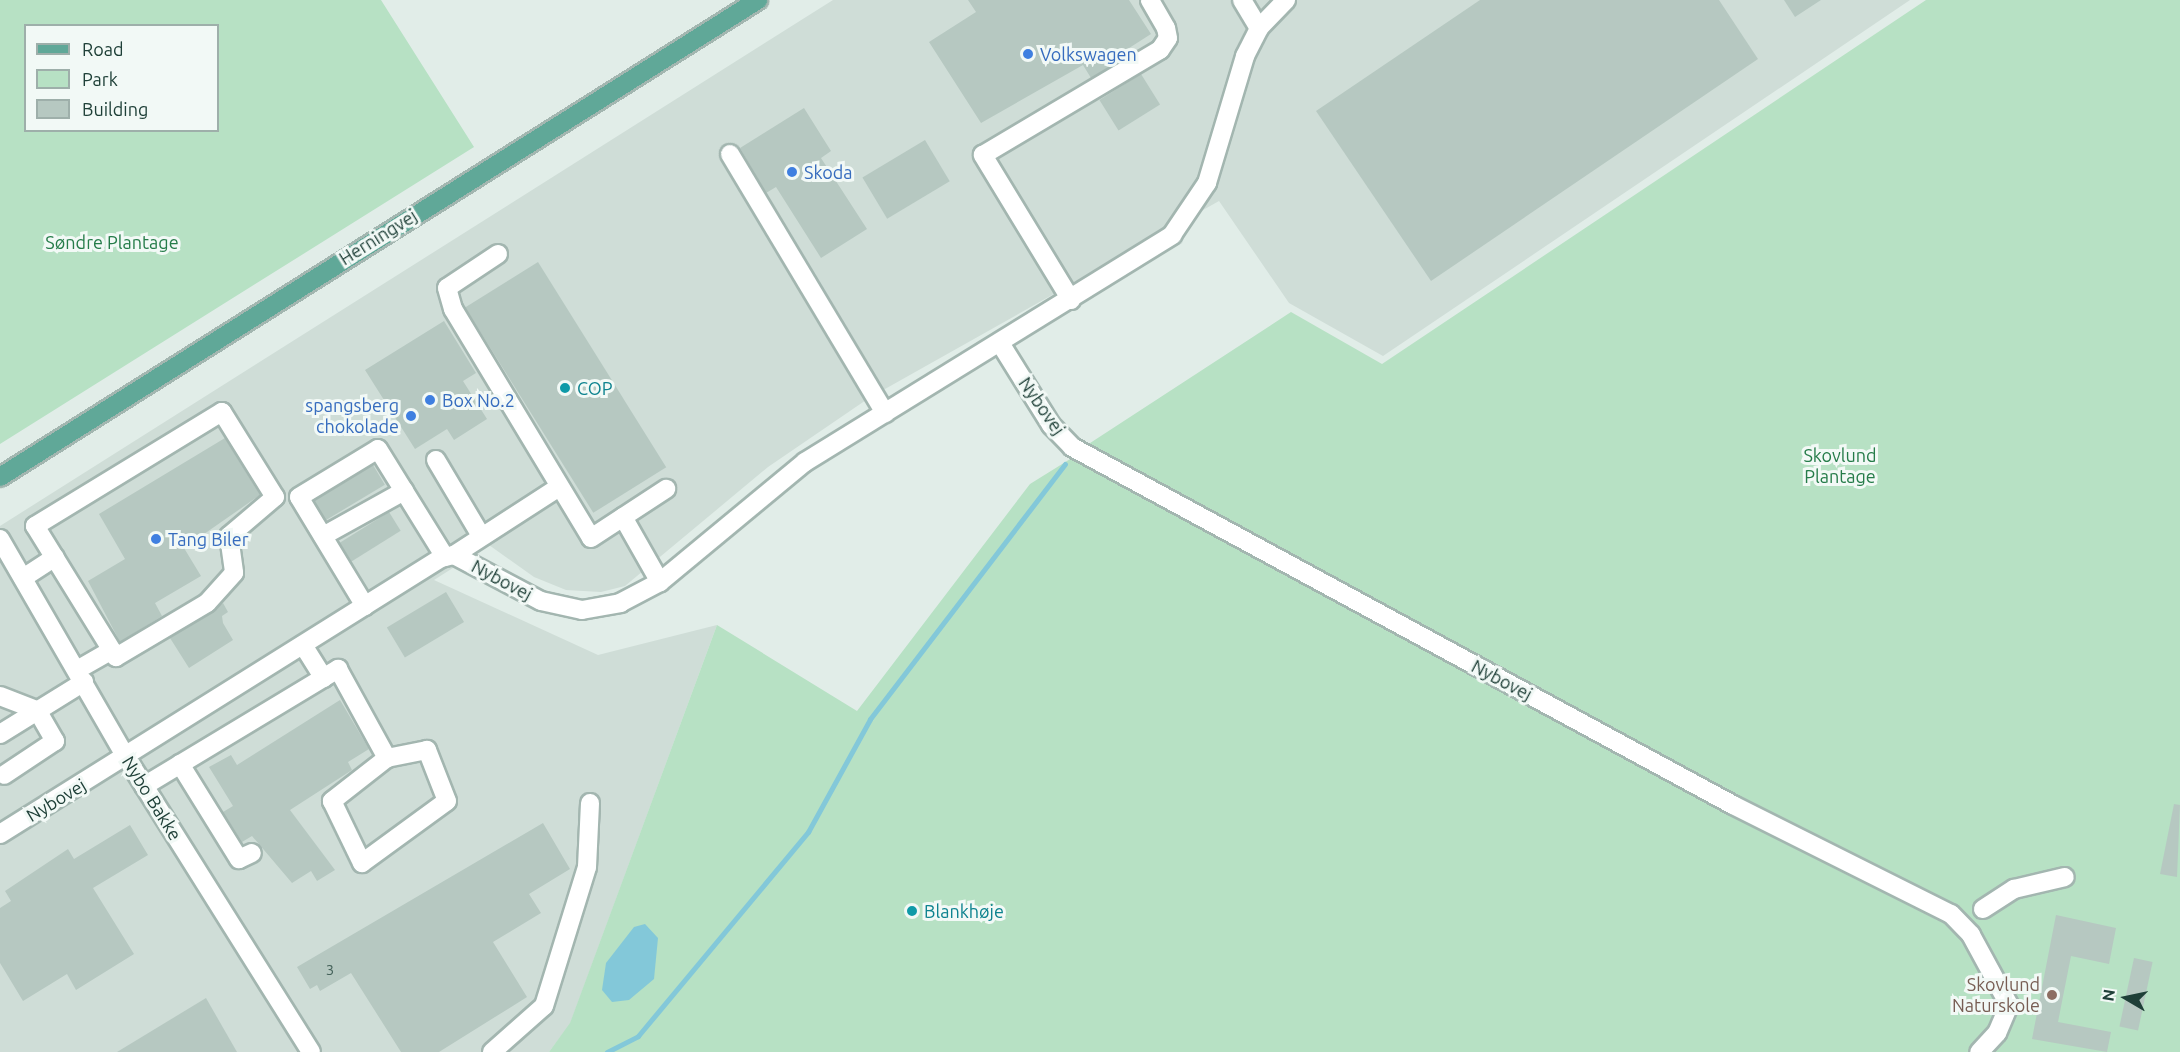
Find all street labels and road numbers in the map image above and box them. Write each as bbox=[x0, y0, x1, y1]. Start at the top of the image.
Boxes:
street label: Herningvej bbox=[335, 205, 421, 269]
street label: Nybovej bbox=[1014, 373, 1070, 439]
street label: Nybovej bbox=[468, 555, 536, 605]
street label: Nybovej bbox=[1468, 655, 1536, 705]
street label: Nybo Bakke bbox=[118, 752, 186, 844]
street label: Nybovej bbox=[22, 774, 90, 826]

